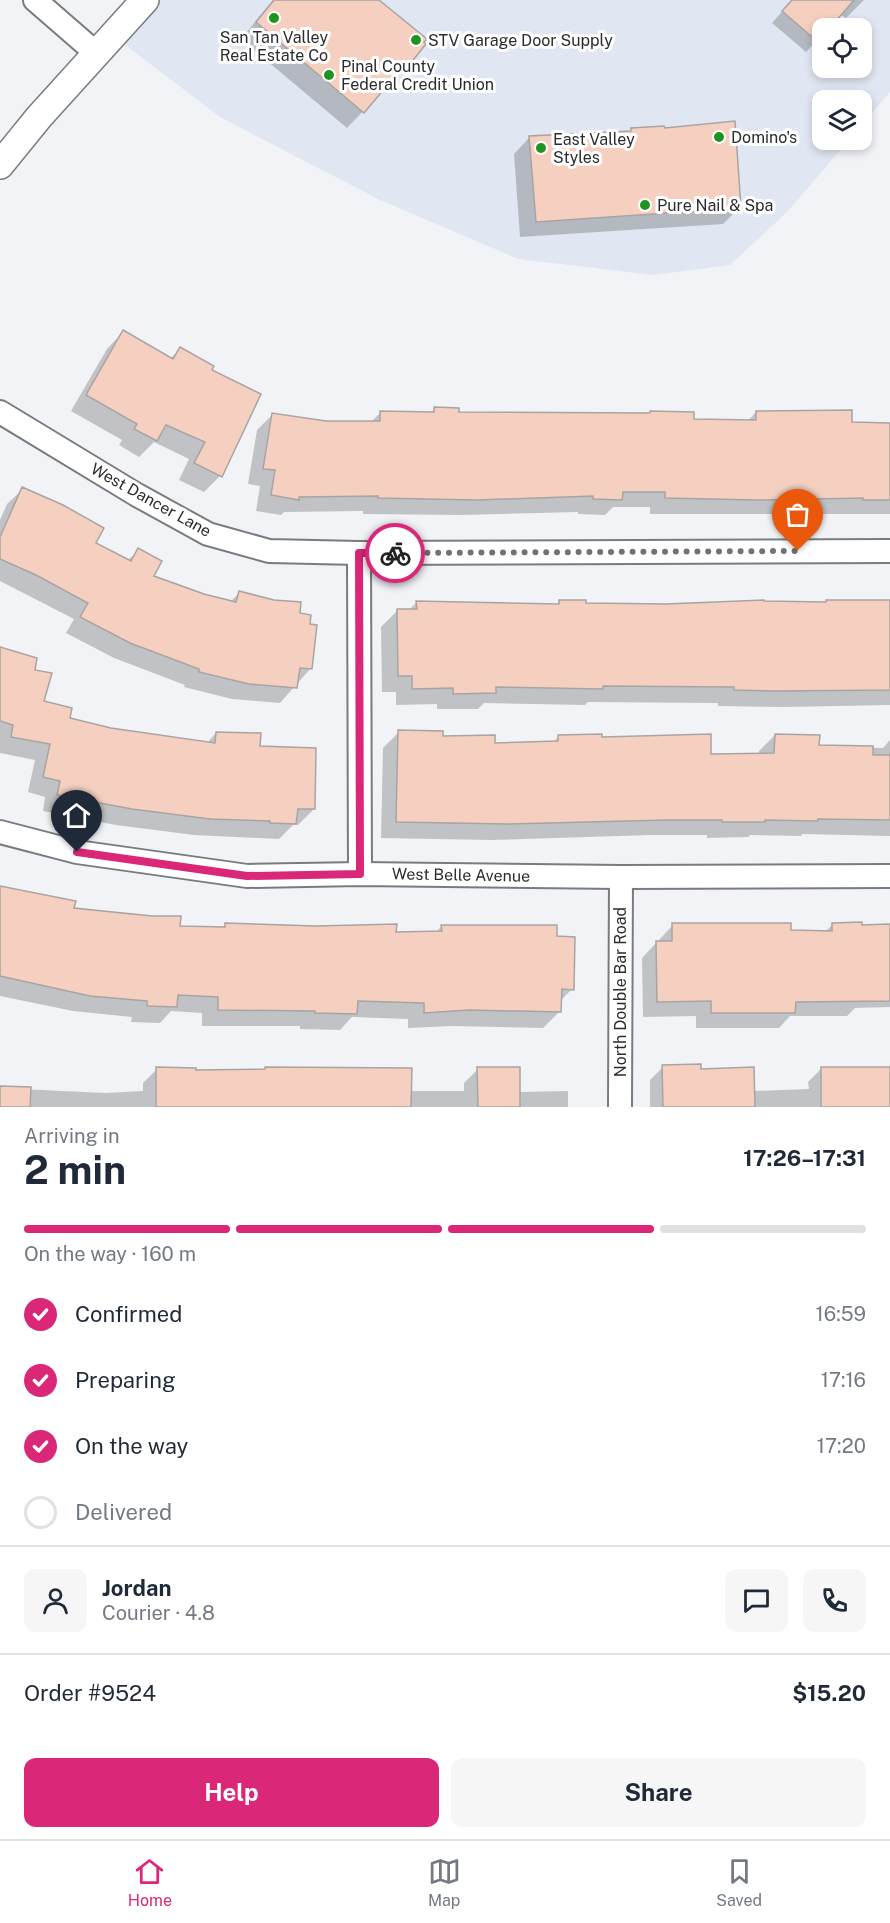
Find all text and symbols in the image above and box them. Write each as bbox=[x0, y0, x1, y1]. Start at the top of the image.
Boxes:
marker: San Tan Valley Real Estate Co bbox=[267, 11, 281, 25]
map controls bbox=[812, 18, 872, 150]
button: locate bbox=[812, 18, 872, 78]
place label: San Tan Valley Real Estate Co bbox=[220, 28, 329, 65]
place label: STV Garage Door Supply bbox=[428, 31, 613, 50]
marker: STV Garage Door Supply bbox=[409, 33, 423, 47]
place label: Pinal County Federal Credit Union bbox=[341, 57, 494, 94]
marker: Pinal County Federal Credit Union bbox=[322, 68, 336, 82]
button: layers bbox=[812, 90, 872, 150]
place label: Domino's bbox=[731, 128, 797, 147]
place label: East Valley Styles bbox=[553, 130, 635, 167]
marker: Domino's bbox=[712, 130, 726, 144]
marker: East Valley Styles bbox=[534, 141, 548, 155]
place label: Pure Nail & Spa bbox=[657, 196, 773, 215]
marker: Pure Nail & Spa bbox=[638, 198, 652, 212]
street label: West Dancer Lane bbox=[87, 459, 215, 541]
pin bbox=[772, 489, 823, 551]
icon: bag bbox=[781, 498, 814, 531]
courier bbox=[365, 523, 425, 583]
icon: bike bbox=[379, 537, 412, 570]
pin bbox=[51, 790, 102, 852]
icon: home bbox=[60, 799, 93, 832]
street label: West Belle Avenue bbox=[392, 864, 530, 886]
street label: North Double Bar Road bbox=[611, 907, 630, 1077]
text: Arriving in bbox=[24, 1124, 119, 1148]
text: 17:26–17:31 bbox=[743, 1145, 866, 1171]
text: 2 min bbox=[24, 1147, 126, 1193]
text: On the way · 160 m bbox=[24, 1242, 196, 1266]
icon: check bbox=[24, 1298, 57, 1331]
text: Confirmed bbox=[75, 1301, 182, 1327]
text: 16:59 bbox=[816, 1302, 866, 1326]
icon: check bbox=[24, 1364, 57, 1397]
text: Preparing bbox=[75, 1367, 176, 1393]
text: 17:16 bbox=[821, 1368, 866, 1392]
icon: check bbox=[24, 1430, 57, 1463]
text: On the way bbox=[75, 1433, 188, 1459]
text: 17:20 bbox=[817, 1434, 866, 1458]
text: Delivered bbox=[75, 1499, 172, 1525]
button: person bbox=[24, 1569, 87, 1632]
button: chat bbox=[725, 1569, 788, 1632]
button: phone bbox=[803, 1569, 866, 1632]
text: Jordan bbox=[102, 1575, 171, 1601]
text: Courier · 4.8 bbox=[102, 1601, 215, 1625]
text: Order #9524 bbox=[24, 1680, 156, 1706]
text: $15.20 bbox=[792, 1680, 866, 1706]
button: Help bbox=[24, 1758, 439, 1827]
button: Share bbox=[451, 1758, 866, 1827]
tab: Home bbox=[128, 1855, 172, 1910]
tab: Map bbox=[428, 1855, 461, 1910]
tab: Saved bbox=[716, 1855, 762, 1910]

